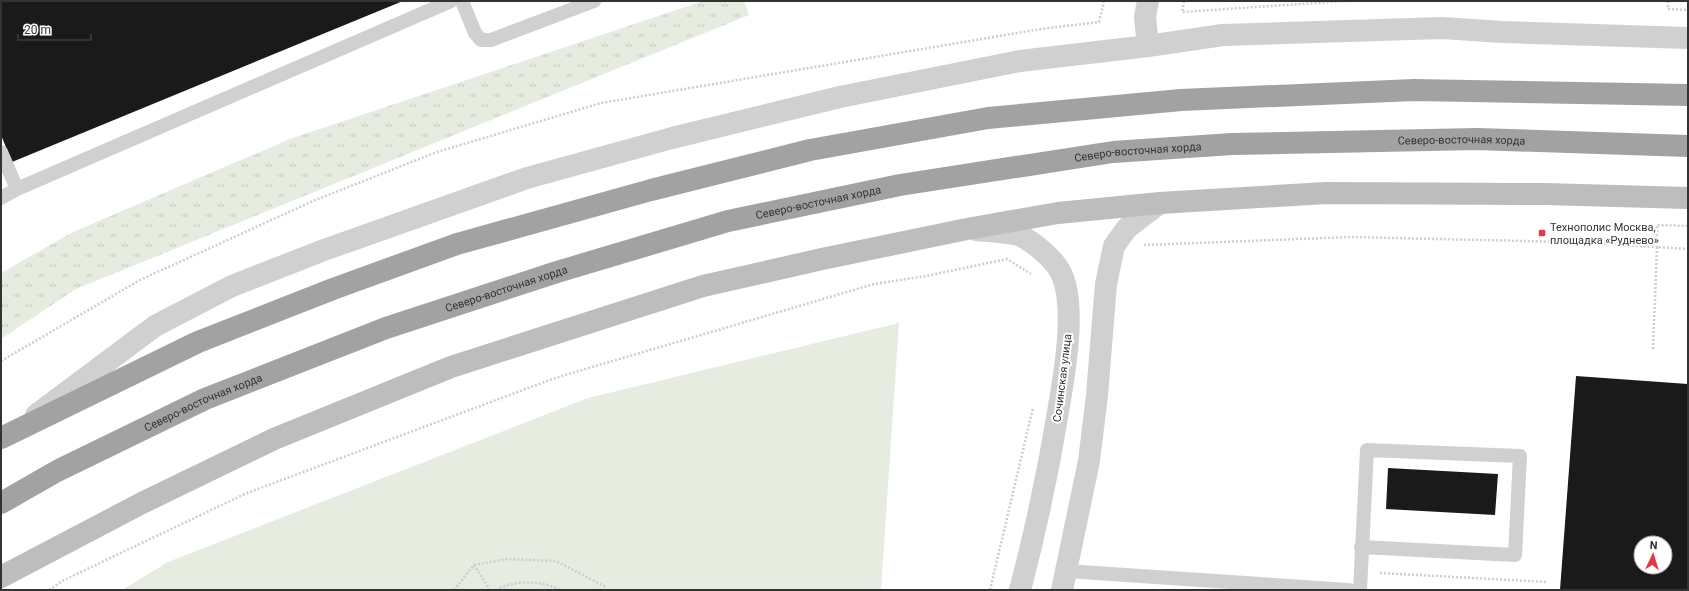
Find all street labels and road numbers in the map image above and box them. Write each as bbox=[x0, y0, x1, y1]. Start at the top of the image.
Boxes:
street label: Северо-восточная хорда bbox=[1398, 133, 1526, 148]
street label: Северо-восточная хорда bbox=[1073, 140, 1202, 165]
street label: Северо-восточная хорда bbox=[754, 183, 882, 222]
street label: Северо-восточная хорда bbox=[444, 263, 569, 315]
street label: Сочинская улица bbox=[1051, 333, 1074, 423]
street label: Северо-восточная хорда bbox=[142, 371, 264, 435]

